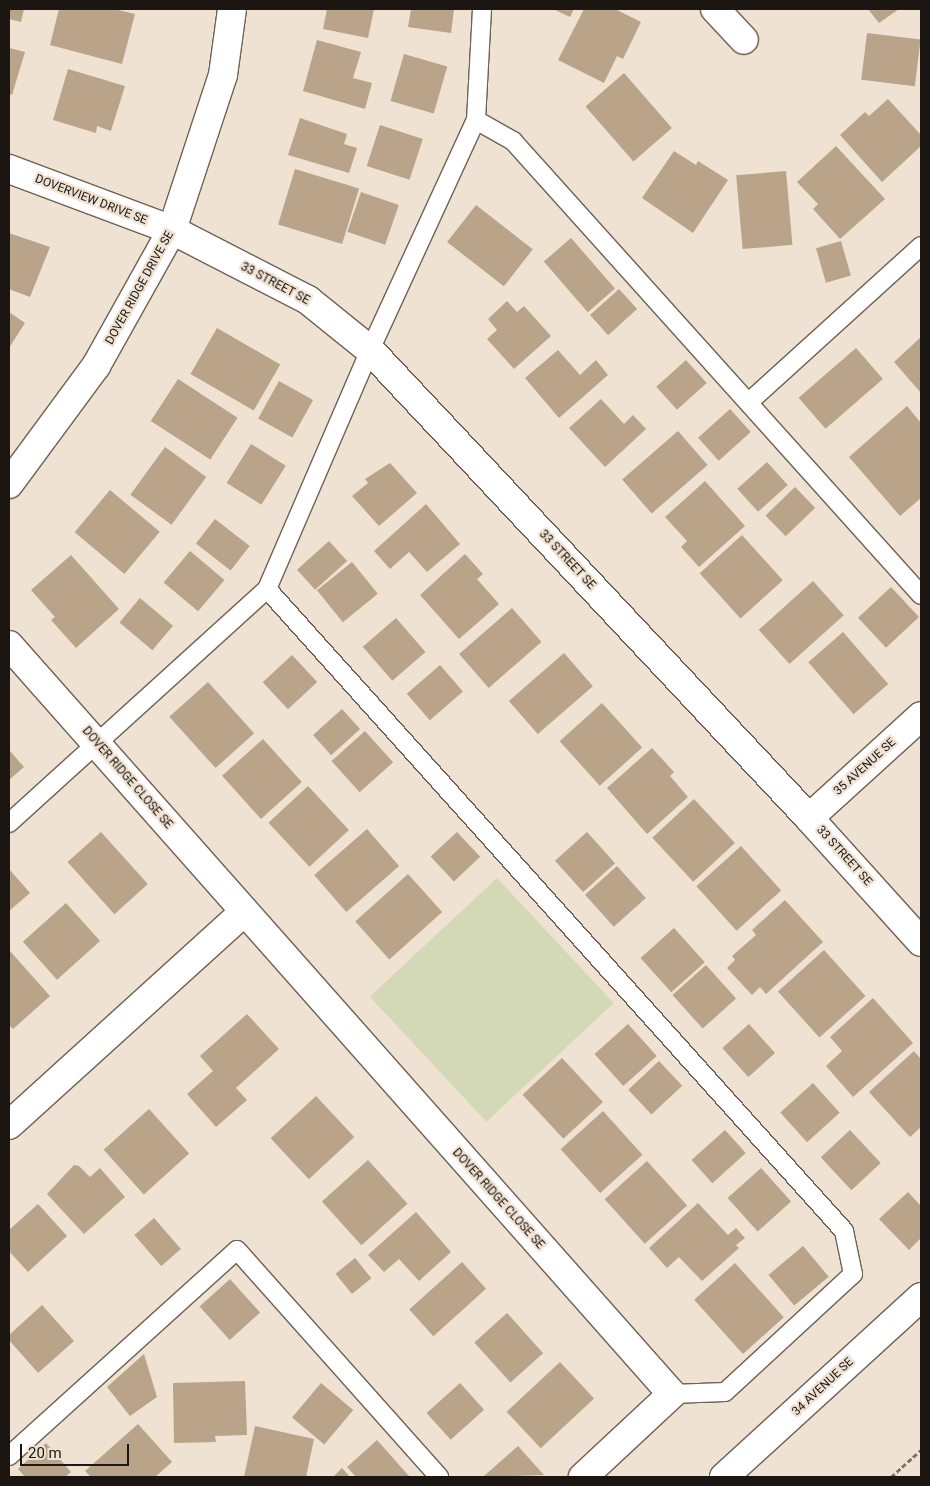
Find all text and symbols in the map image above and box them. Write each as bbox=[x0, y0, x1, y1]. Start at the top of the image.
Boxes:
street label: DOVERVIEW DRIVE SE bbox=[33, 172, 149, 228]
street label: DOVER RIDGE DRIVE SE bbox=[103, 229, 177, 347]
street label: 33 STREET SE bbox=[238, 260, 312, 308]
street label: 33 STREET SE bbox=[536, 527, 598, 593]
street label: DOVER RIDGE CLOSE SE bbox=[79, 724, 175, 832]
street label: 35 AVENUE SE bbox=[831, 735, 899, 799]
street label: 33 STREET SE bbox=[813, 823, 875, 889]
street label: DOVER RIDGE CLOSE SE bbox=[449, 1146, 547, 1252]
street label: 34 AVENUE SE bbox=[789, 1355, 857, 1419]
scale bar bbox=[22, 1434, 131, 1466]
text: 20 m bbox=[28, 1444, 62, 1462]

